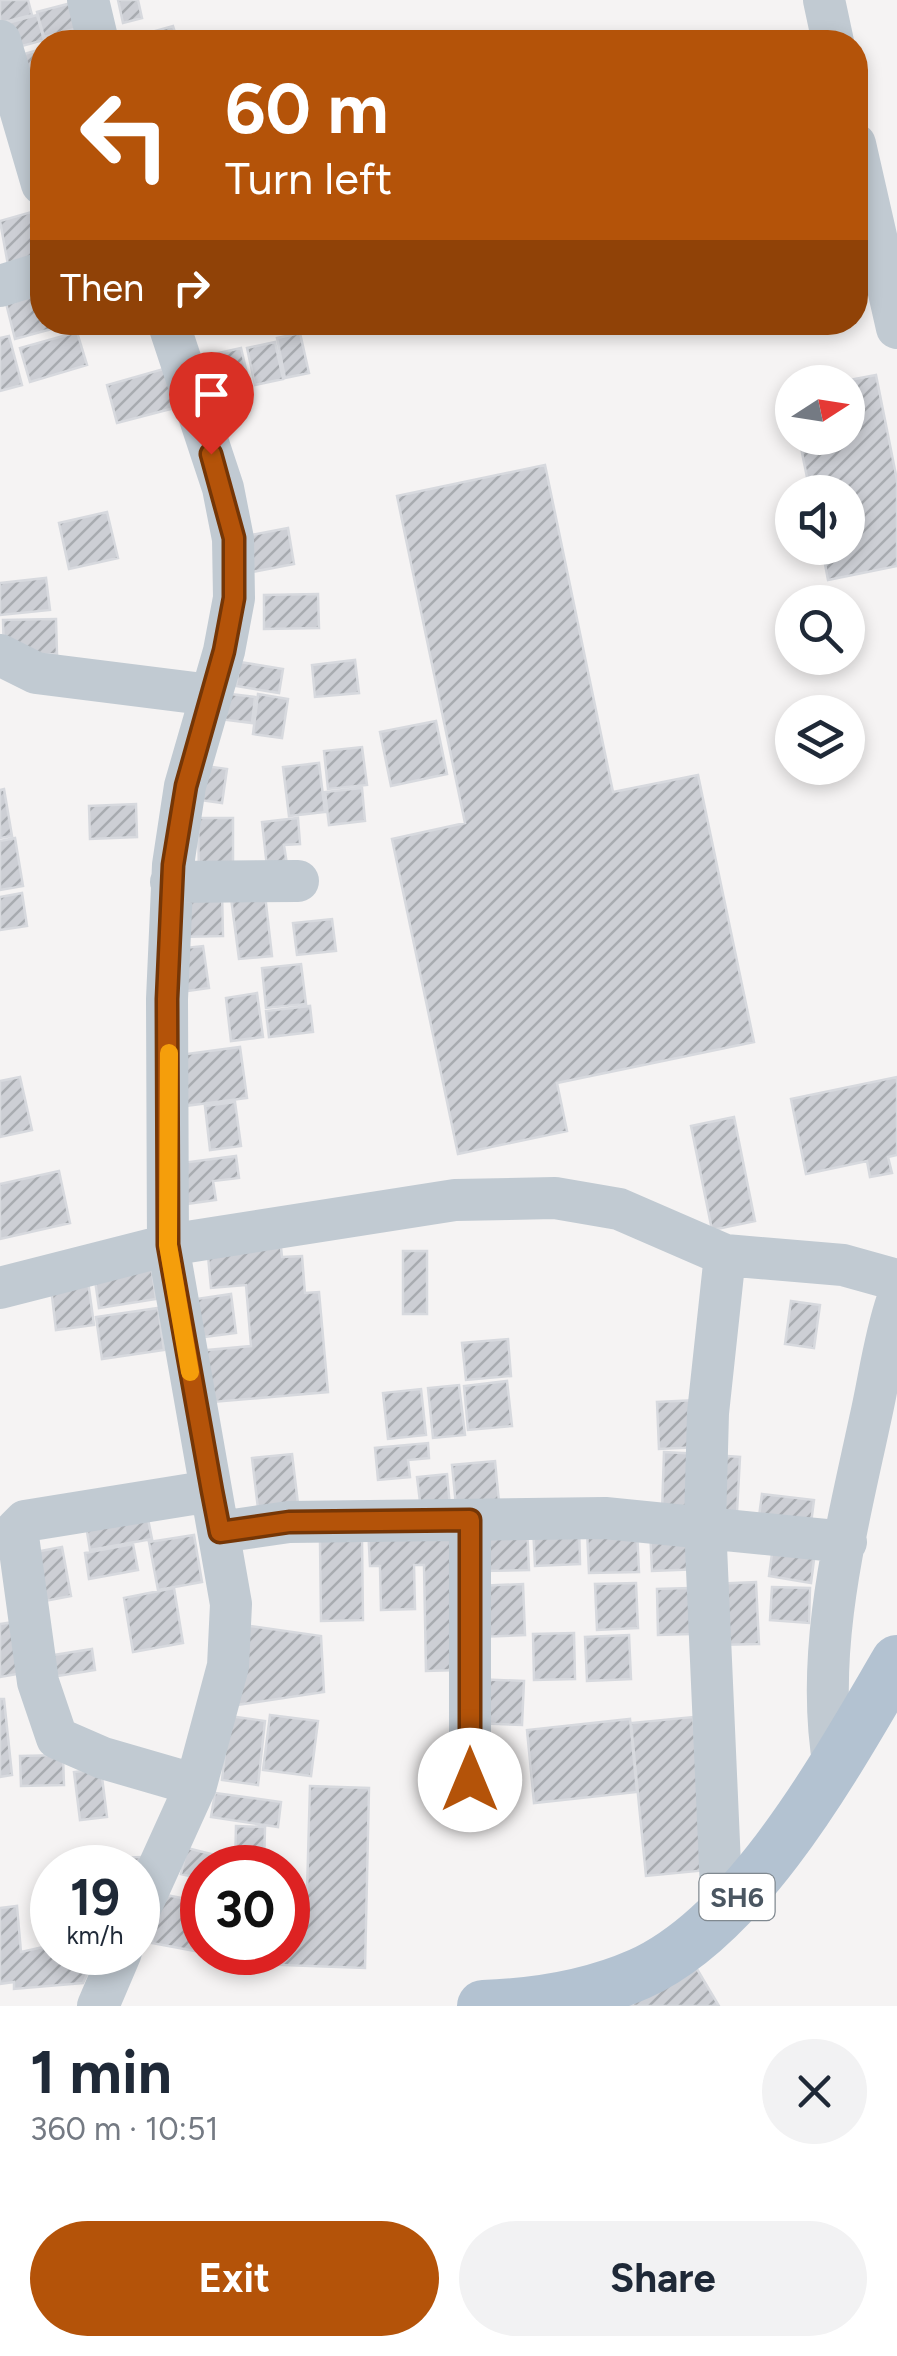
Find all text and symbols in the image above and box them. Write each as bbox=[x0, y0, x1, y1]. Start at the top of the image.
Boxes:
text: 60 m bbox=[225, 66, 389, 151]
icon: left bbox=[60, 70, 190, 200]
text: Turn left bbox=[225, 151, 392, 205]
icon: right bbox=[164, 260, 219, 315]
text: Then bbox=[60, 265, 144, 311]
pin bbox=[169, 352, 254, 455]
north arrow bbox=[775, 365, 865, 455]
map controls bbox=[775, 365, 865, 785]
icon: arrive bbox=[184, 367, 239, 422]
button: sound bbox=[775, 475, 865, 565]
button: search bbox=[775, 585, 865, 675]
button: layers bbox=[775, 695, 865, 785]
position arrow bbox=[418, 1728, 522, 1832]
speed limit sign: 30 bbox=[180, 1845, 310, 1975]
text: 19 bbox=[70, 1867, 120, 1928]
road number: SH6 bbox=[700, 1874, 774, 1920]
text: km/h bbox=[66, 1920, 124, 1950]
text: 1 min bbox=[30, 2036, 172, 2108]
button: close bbox=[762, 2039, 867, 2144]
text: 360 m · 10:51 bbox=[30, 2110, 219, 2148]
button: Exit bbox=[30, 2221, 439, 2336]
button: Share bbox=[459, 2221, 867, 2336]

